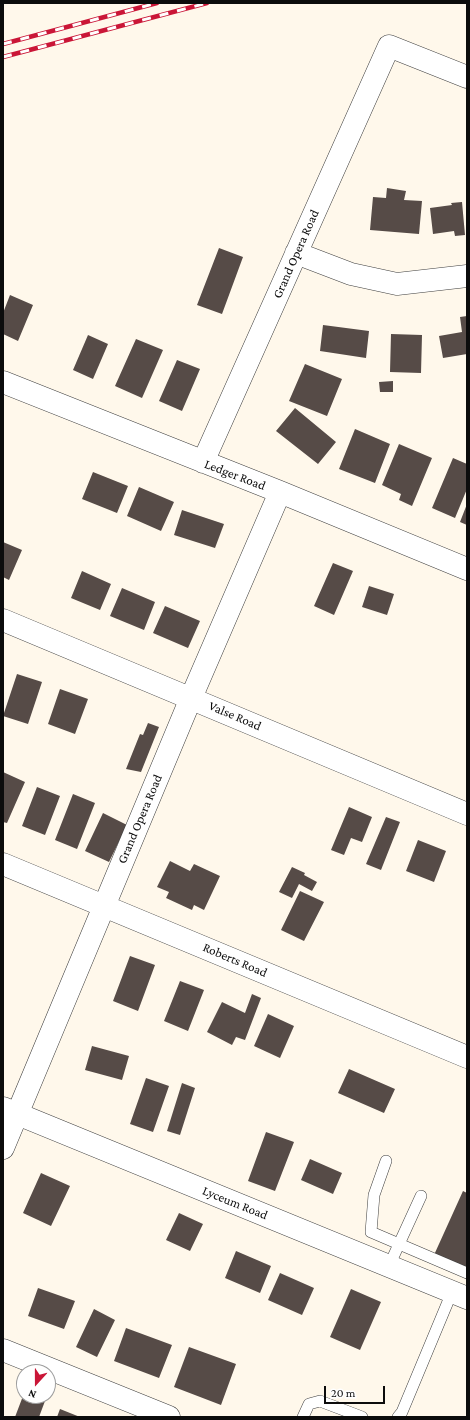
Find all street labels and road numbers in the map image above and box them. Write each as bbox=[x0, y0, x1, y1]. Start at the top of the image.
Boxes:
street label: Grand Opera Road bbox=[269, 207, 323, 301]
street label: Ledger Road bbox=[202, 456, 268, 494]
street label: Valse Road bbox=[206, 698, 264, 734]
street label: Grand Opera Road bbox=[114, 772, 166, 866]
street label: Roberts Road bbox=[200, 939, 270, 981]
street label: Lyceum Road bbox=[200, 1183, 270, 1223]

